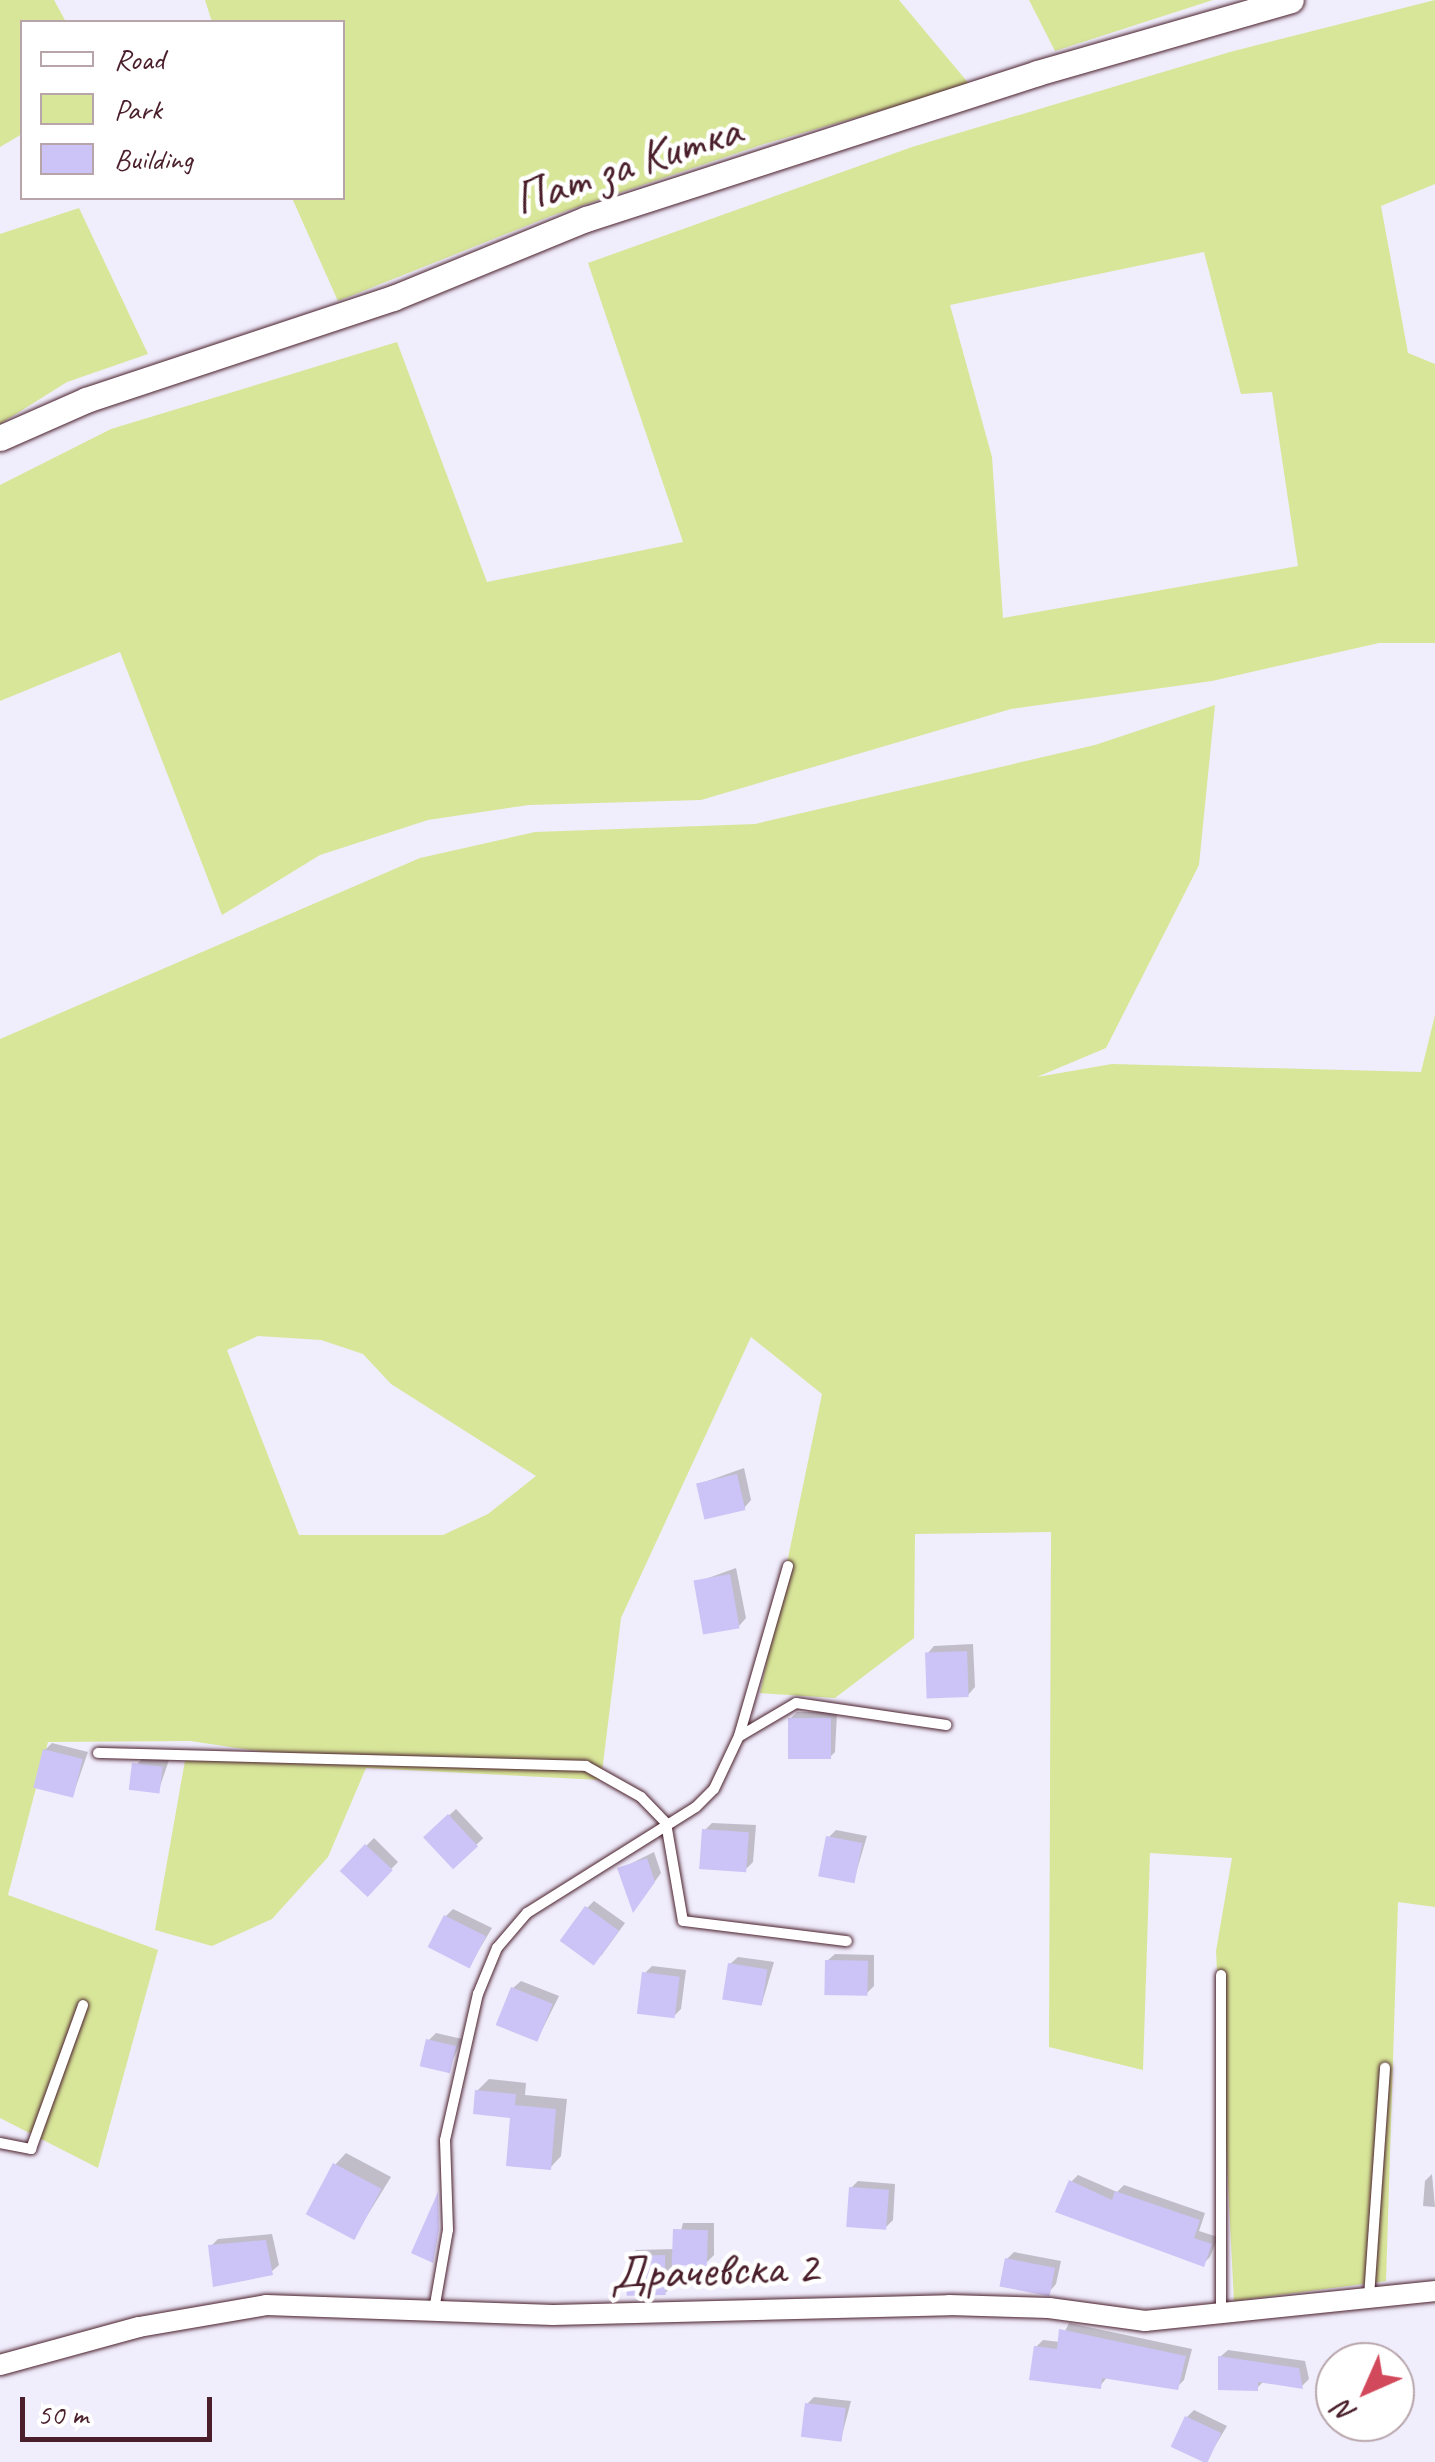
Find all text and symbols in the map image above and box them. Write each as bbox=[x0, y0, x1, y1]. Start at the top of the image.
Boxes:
legend bbox=[20, 20, 345, 200]
text: Road bbox=[114, 40, 164, 78]
text: Park bbox=[114, 90, 162, 128]
street label: Пат за Китка bbox=[508, 101, 746, 227]
text: Building bbox=[114, 140, 193, 178]
street label: Драчевска 2 bbox=[609, 2238, 819, 2302]
north arrow bbox=[1315, 2342, 1415, 2442]
scale bar bbox=[25, 2377, 218, 2439]
text: N bbox=[1326, 2394, 1363, 2431]
text: 50 m bbox=[37, 2395, 88, 2433]

